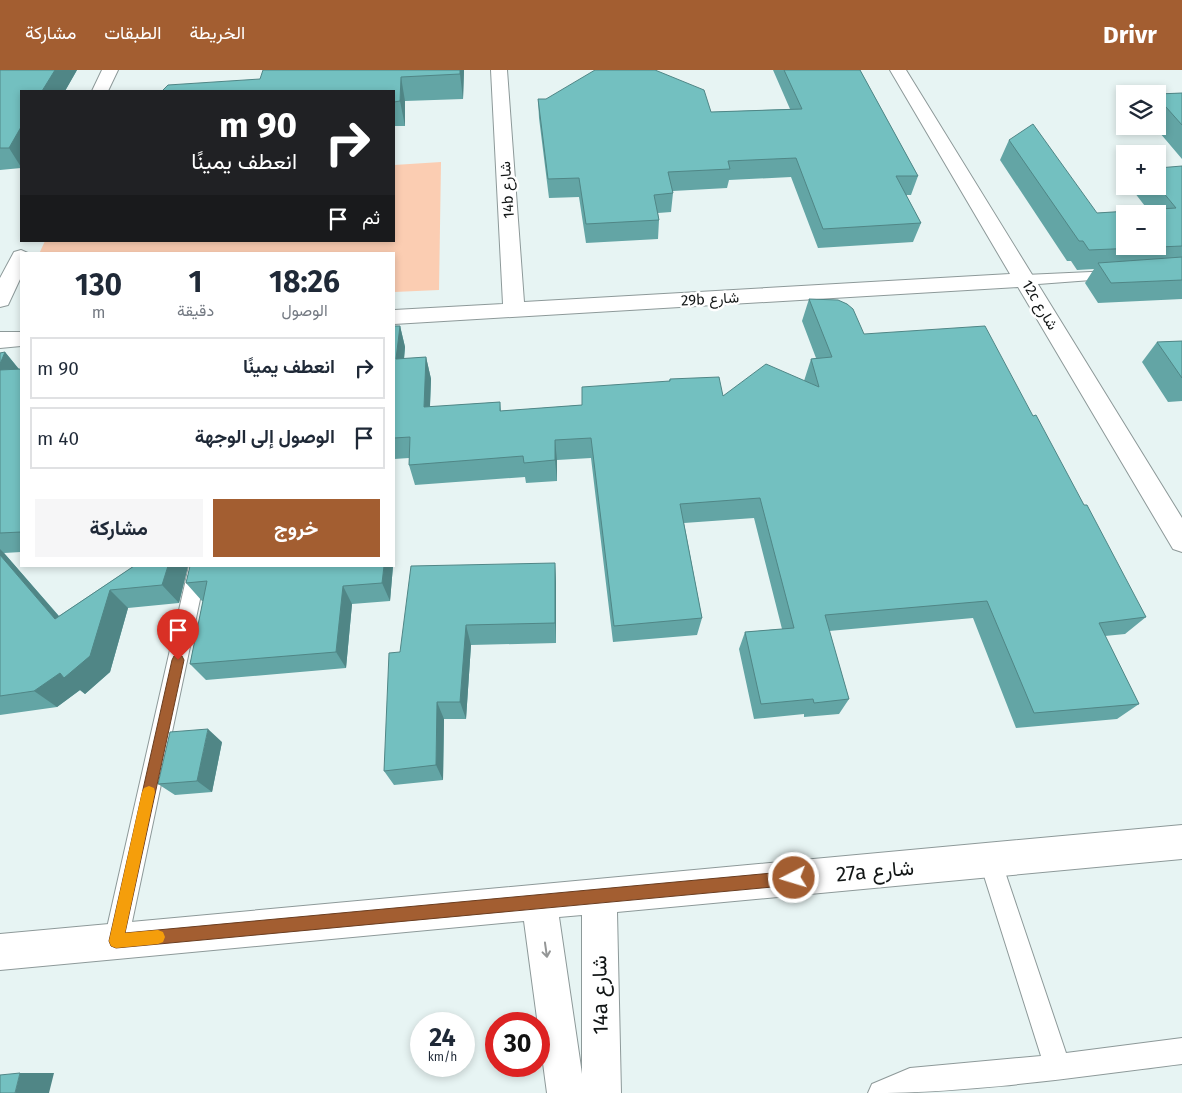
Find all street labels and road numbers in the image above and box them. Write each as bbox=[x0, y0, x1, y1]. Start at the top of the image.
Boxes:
street label: 14b شارع bbox=[496, 160, 520, 219]
street label: 12c شارع bbox=[1016, 277, 1062, 334]
street label: 29b شارع bbox=[680, 288, 740, 312]
street label: 27a شارع bbox=[835, 855, 915, 888]
street label: 14a شارع bbox=[586, 955, 615, 1035]

